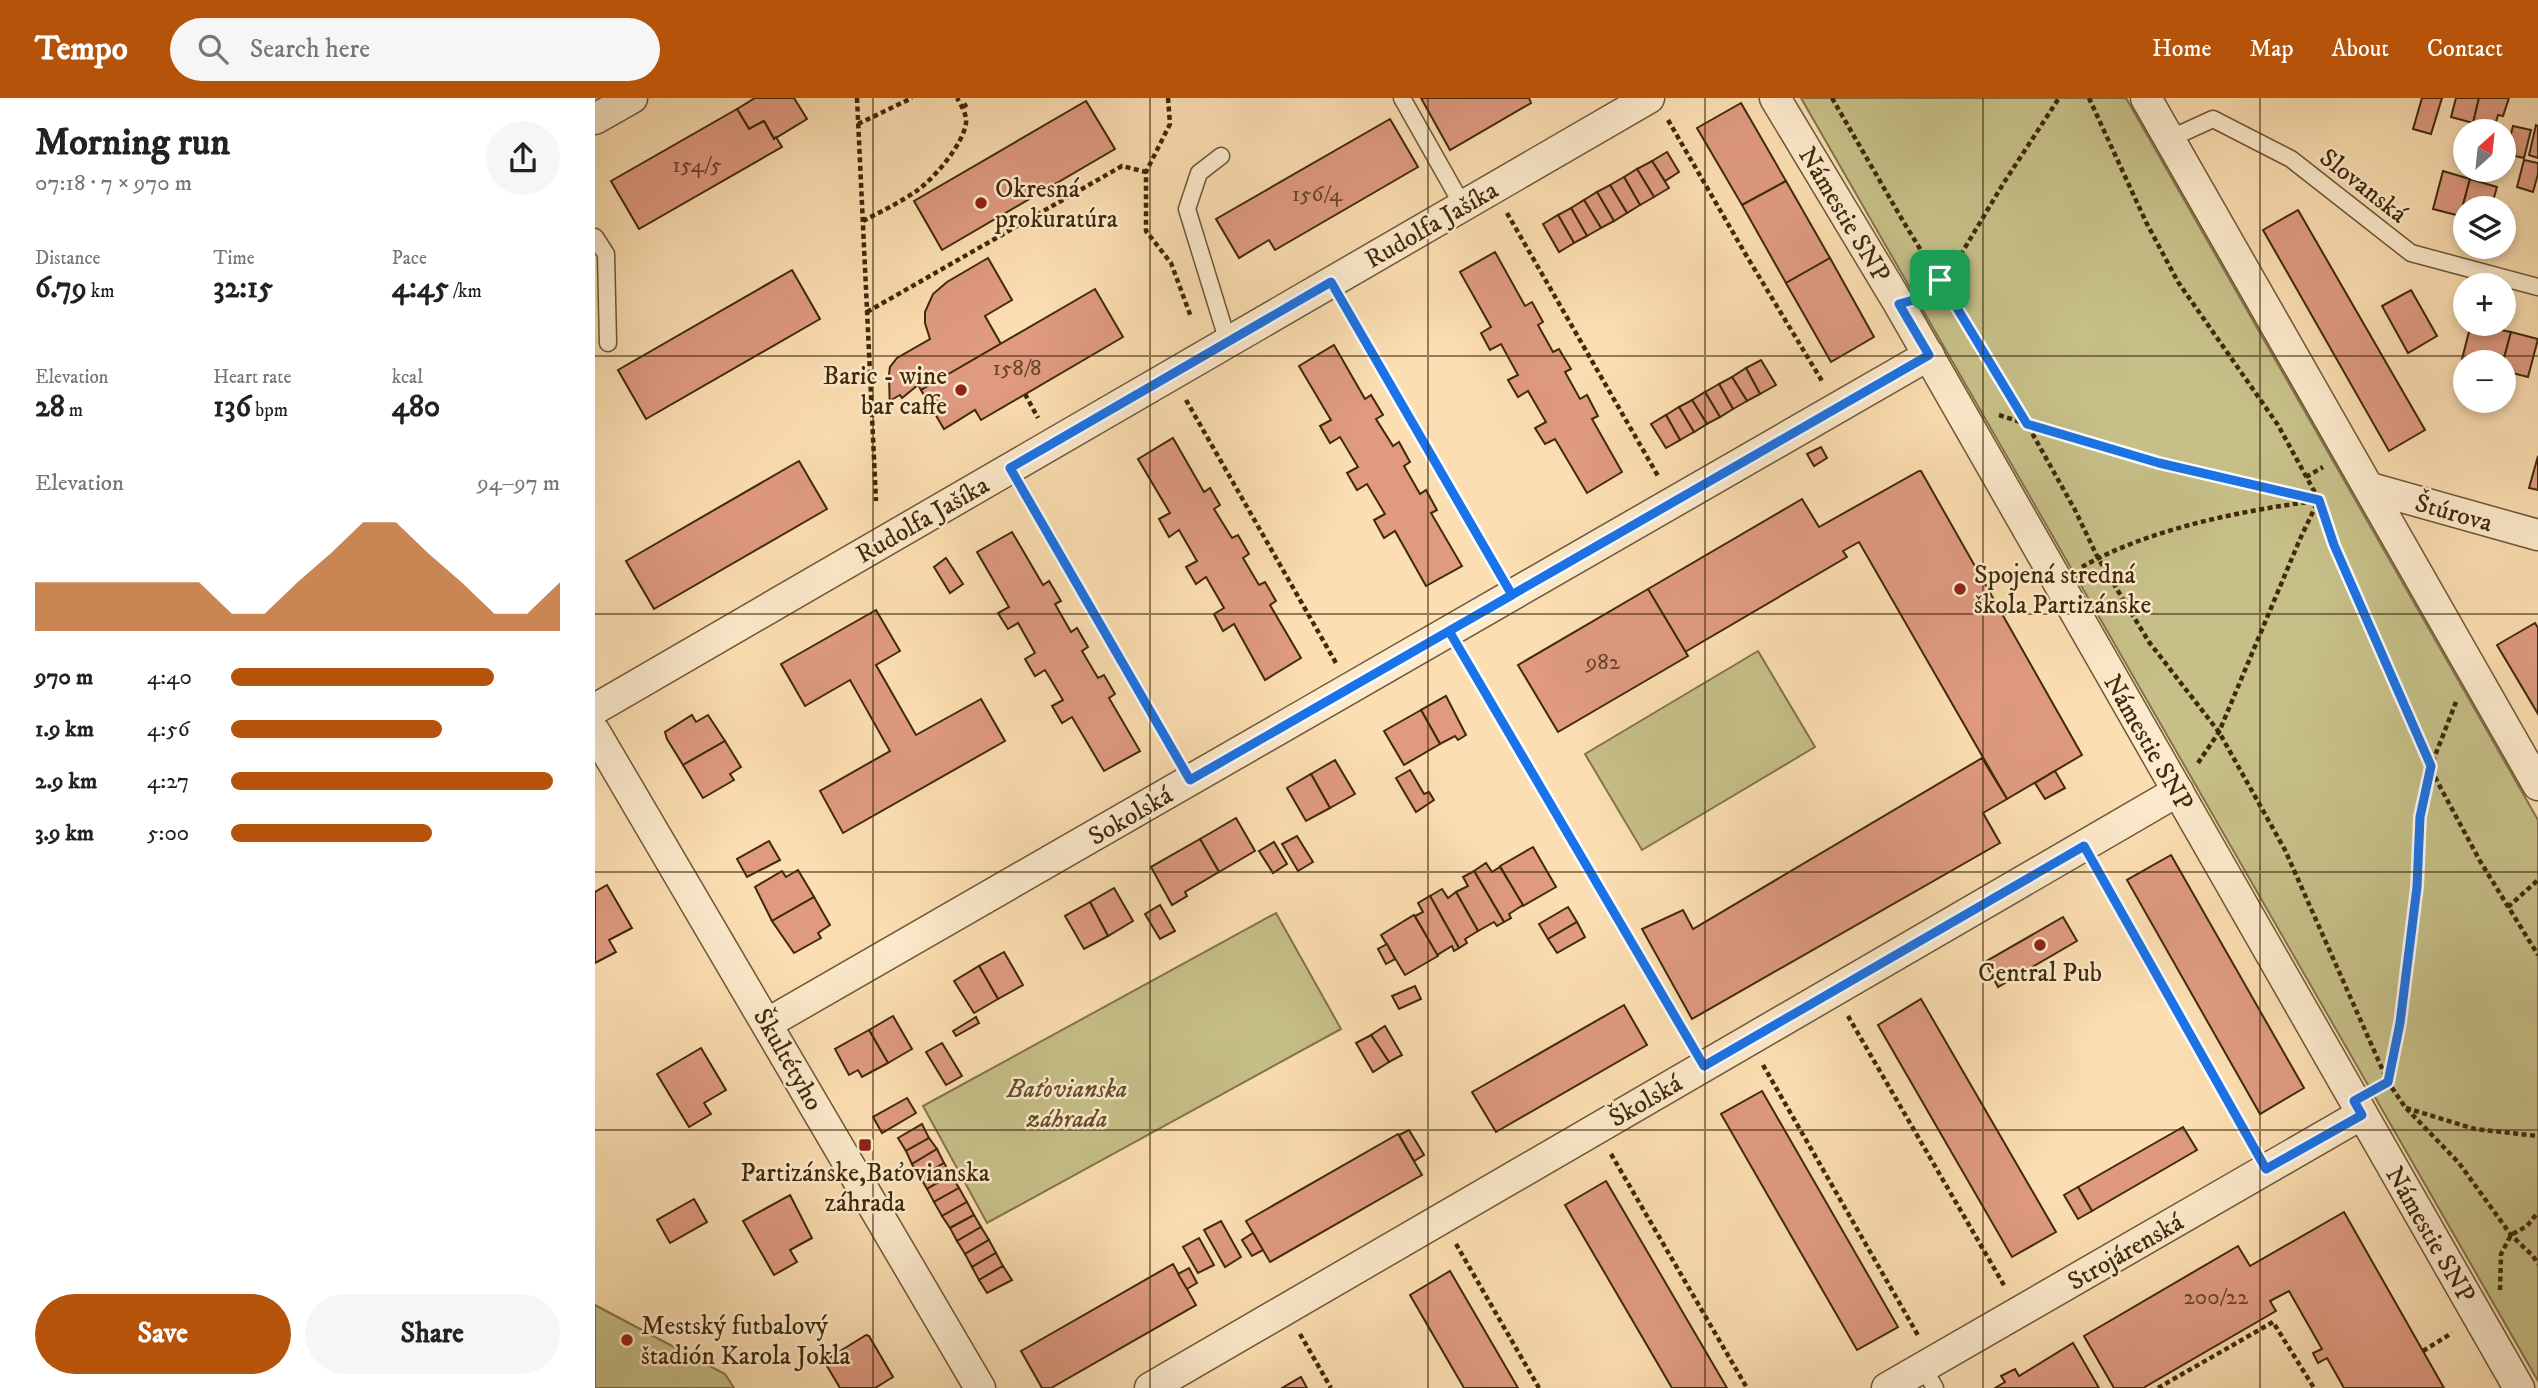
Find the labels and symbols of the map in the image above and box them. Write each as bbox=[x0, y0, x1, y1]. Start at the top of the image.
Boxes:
north arrow bbox=[2453, 119, 2517, 182]
street label: Námestie SNP bbox=[1790, 141, 1897, 288]
street label: Slovanská bbox=[2312, 142, 2414, 231]
house number: 154/5 bbox=[672, 151, 722, 180]
place label: Okresná prokuratúra bbox=[994, 173, 1118, 236]
street label: Rudolfa Jašíka bbox=[1359, 174, 1504, 277]
house number: 156/4 bbox=[1292, 180, 1343, 209]
marker: Okresná prokuratúra bbox=[973, 195, 989, 211]
pin bbox=[1910, 250, 1970, 310]
house number: 158/8 bbox=[993, 354, 1041, 383]
place label: Baric - wine bar caffe bbox=[823, 360, 947, 423]
marker: Baric - wine bar caffe bbox=[953, 382, 969, 398]
street label: Rudolfa Jašíka bbox=[850, 469, 995, 572]
street label: Štúrova bbox=[2411, 486, 2497, 540]
place label: Spojená stredná škola Partizánske bbox=[1974, 559, 2151, 622]
marker: Spojená stredná škola Partizánske bbox=[1952, 581, 1968, 597]
house number: 982 bbox=[1585, 648, 1621, 677]
street label: Námestie SNP bbox=[2095, 669, 2200, 817]
street label: Sokolská bbox=[1083, 779, 1179, 854]
marker: Central Pub bbox=[2032, 937, 2048, 953]
place label: Central Pub bbox=[1978, 957, 2102, 990]
street label: Škultétyho bbox=[745, 1002, 831, 1117]
street label: Školská bbox=[1603, 1066, 1688, 1135]
park label: Baťovianska záhrada bbox=[1006, 1073, 1127, 1136]
marker: Partizánske,Baťovianska záhrada bbox=[857, 1137, 873, 1153]
place label: Partizánske,Baťovianska záhrada bbox=[740, 1157, 990, 1220]
street label: Námestie SNP bbox=[2377, 1161, 2482, 1309]
street label: Strojárenská bbox=[2062, 1206, 2190, 1299]
house number: 200/22 bbox=[2184, 1283, 2249, 1312]
place label: Mestský futbalový štadión Karola Jokla bbox=[641, 1310, 851, 1373]
marker: Mestský futbalový štadión Karola Jokla bbox=[619, 1332, 635, 1348]

